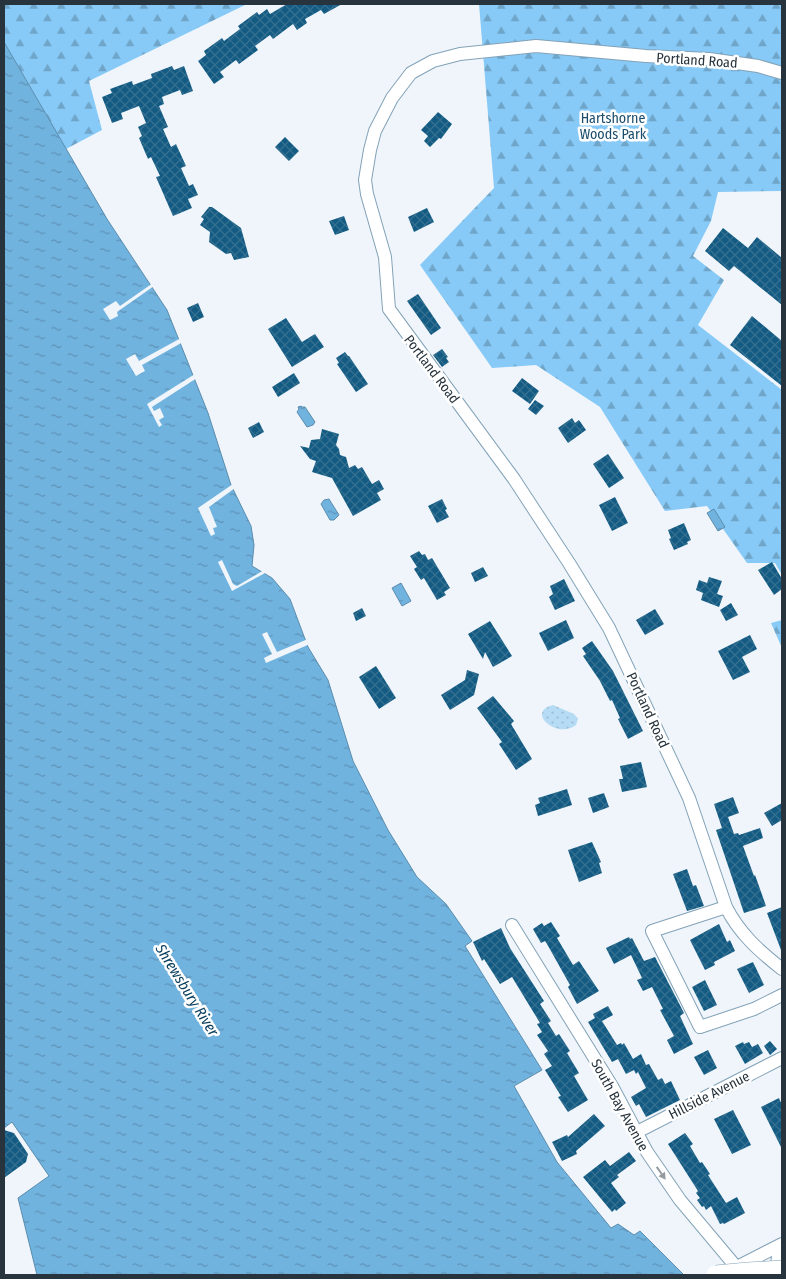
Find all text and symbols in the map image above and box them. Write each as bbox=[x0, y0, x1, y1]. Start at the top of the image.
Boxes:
street label: Portland Road bbox=[656, 49, 738, 72]
park label: Hartshorne Woods Park bbox=[580, 110, 647, 143]
street label: Portland Road bbox=[400, 332, 463, 407]
street label: Portland Road bbox=[623, 670, 672, 751]
water label: Shrewsbury River bbox=[151, 940, 223, 1040]
street label: South Bay Avenue bbox=[587, 1056, 652, 1154]
street label: Hillside Avenue bbox=[666, 1068, 753, 1123]
one-way arrow bbox=[656, 1167, 666, 1180]

